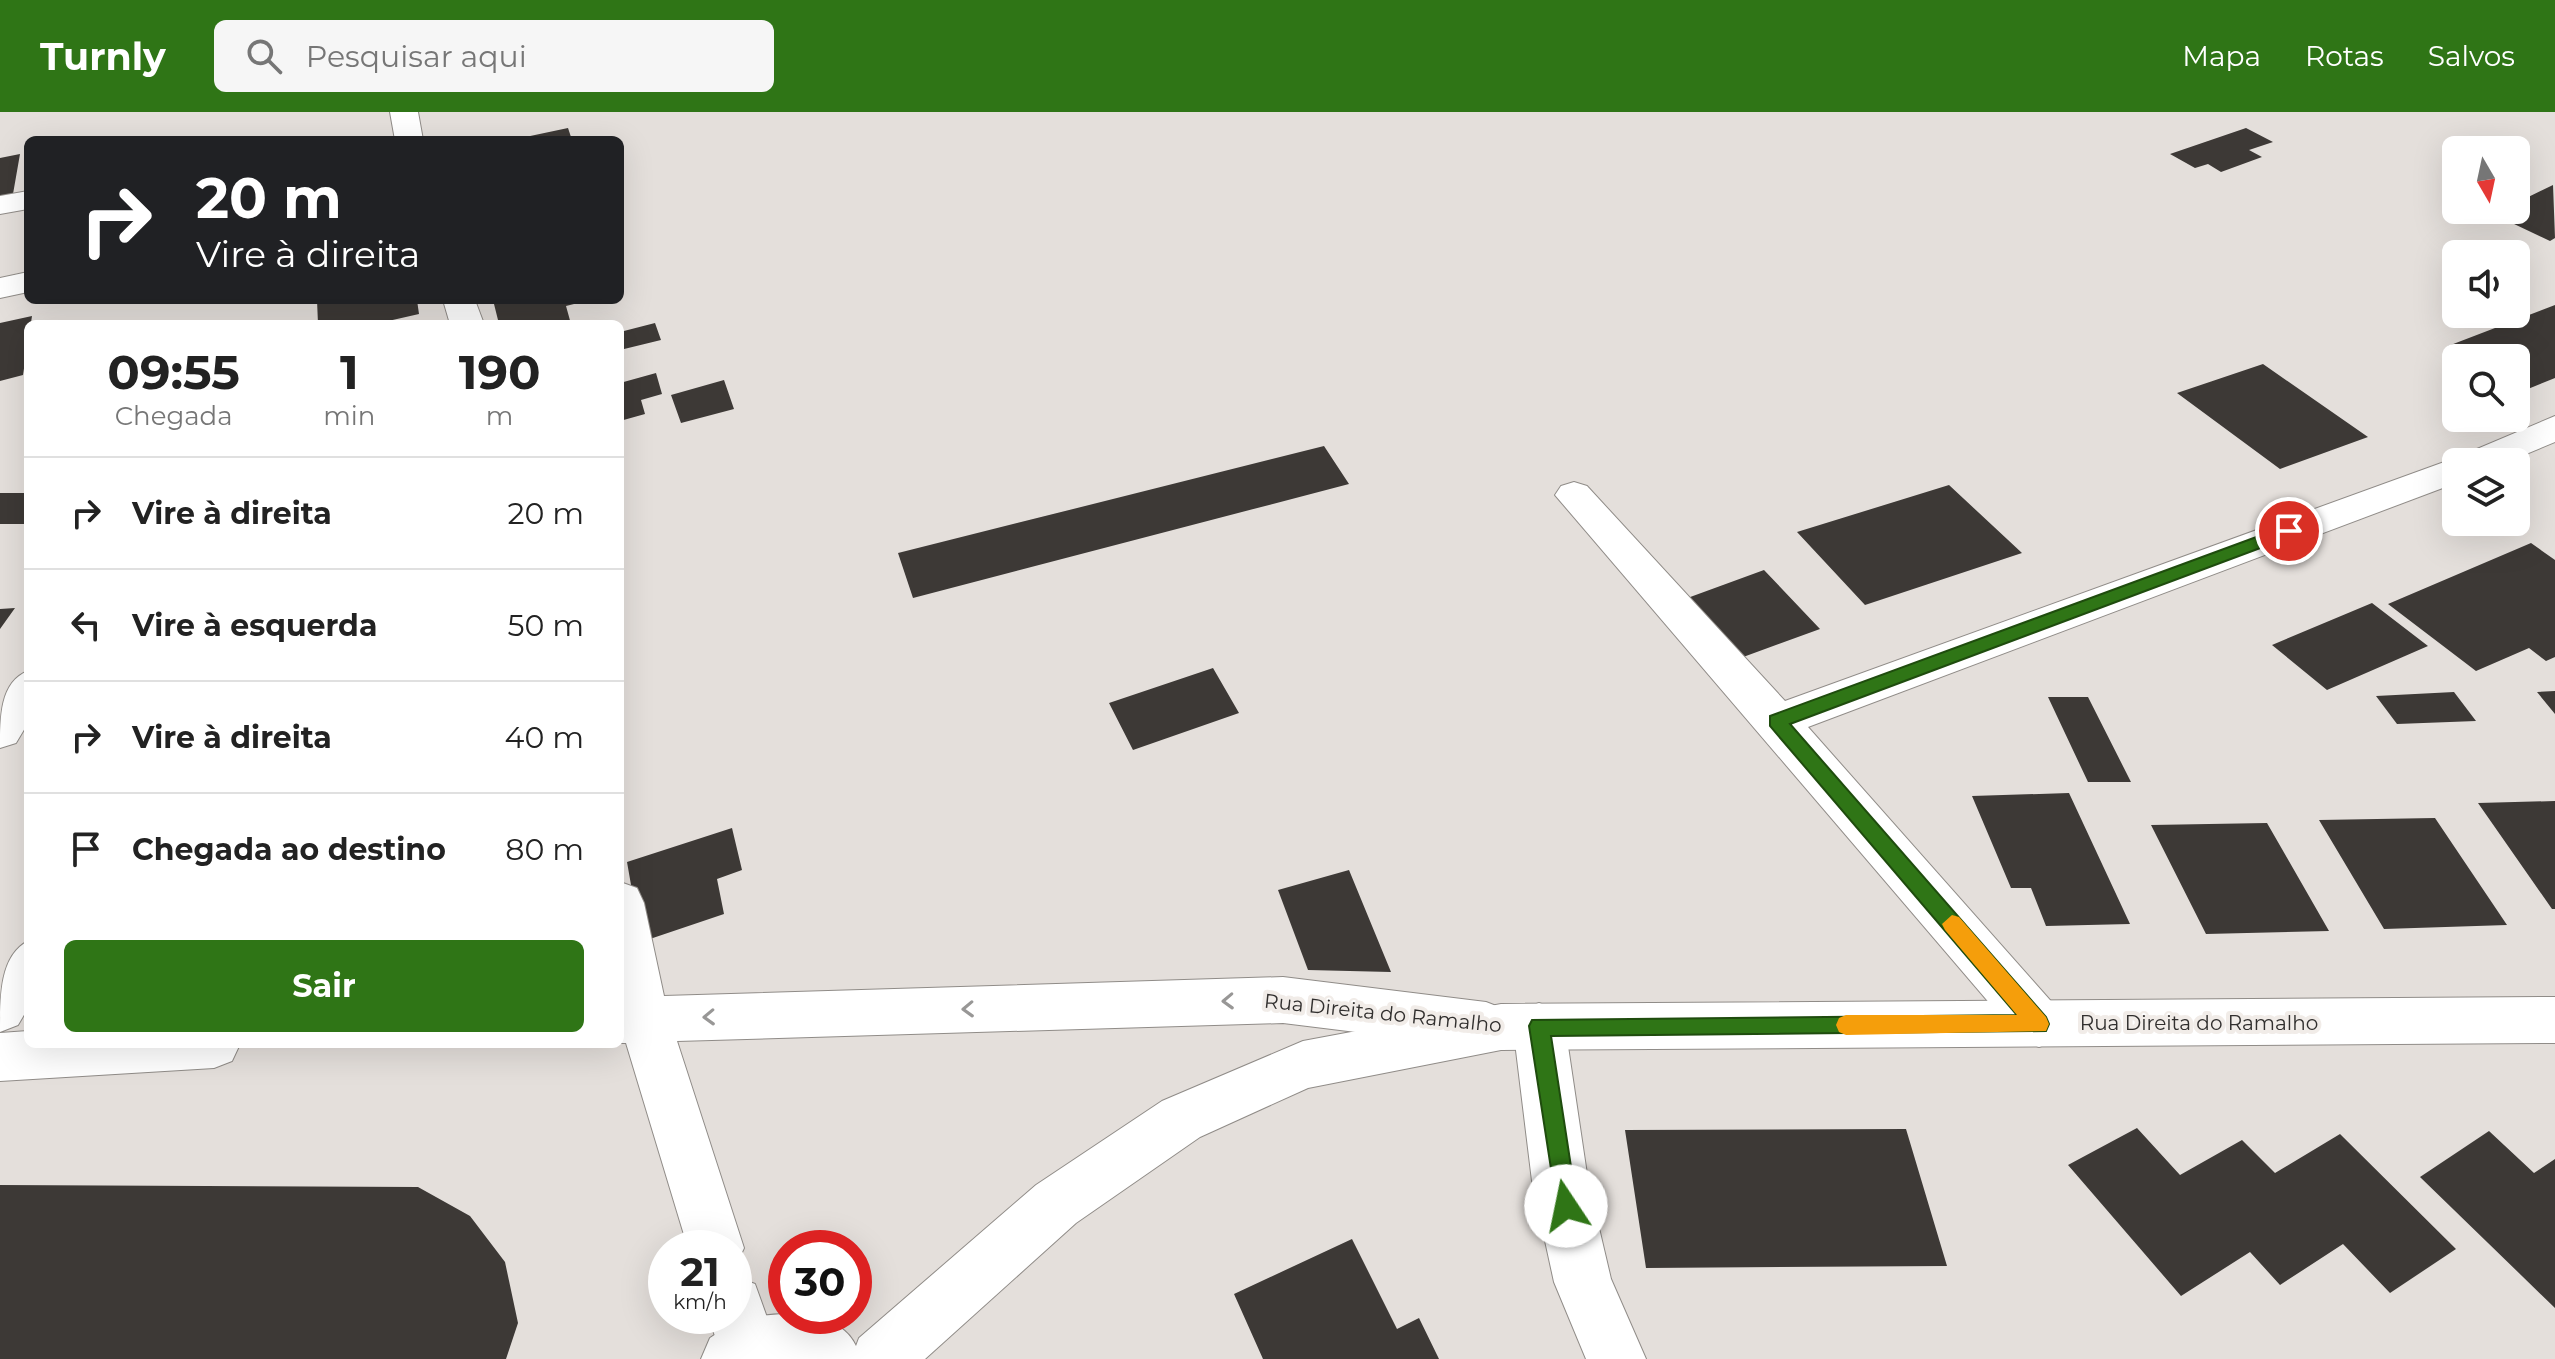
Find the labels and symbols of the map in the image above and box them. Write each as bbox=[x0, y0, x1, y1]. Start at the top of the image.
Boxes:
north arrow bbox=[2442, 136, 2530, 224]
pin bbox=[2255, 497, 2323, 565]
street label: Rua Direita do Ramalho bbox=[1263, 989, 1503, 1037]
one-way arrow bbox=[1221, 993, 1234, 1010]
one-way arrow bbox=[961, 1000, 974, 1018]
one-way arrow bbox=[702, 1008, 715, 1025]
street label: Rua Direita do Ramalho bbox=[2080, 1011, 2318, 1035]
position arrow bbox=[1524, 1164, 1608, 1248]
speed limit sign: 30 bbox=[768, 1230, 872, 1334]

